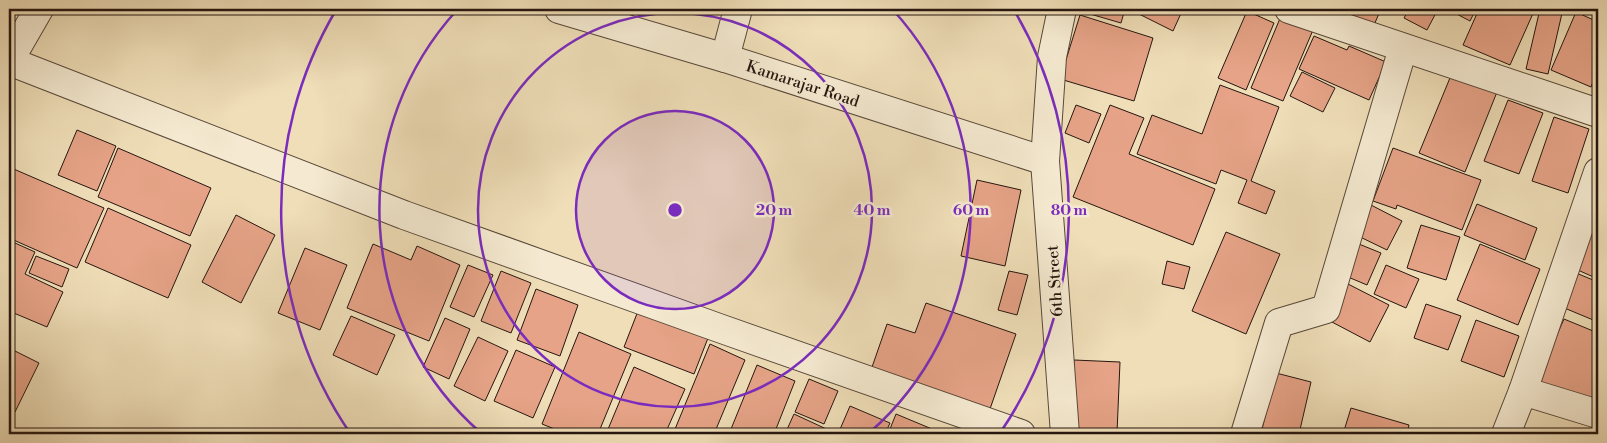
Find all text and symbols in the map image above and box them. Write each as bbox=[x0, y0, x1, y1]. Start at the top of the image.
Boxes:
street label: Kamarajar Road bbox=[743, 56, 862, 112]
centre of rings bbox=[666, 201, 684, 219]
text: 20 m bbox=[756, 201, 793, 220]
text: 40 m bbox=[853, 201, 891, 220]
text: 60 m bbox=[953, 201, 990, 220]
text: 80 m bbox=[1051, 201, 1088, 220]
street label: 6th Street bbox=[1042, 244, 1067, 317]

